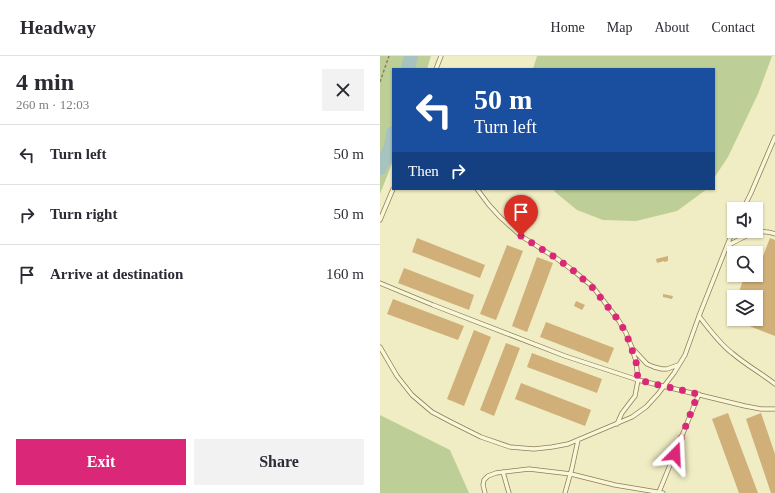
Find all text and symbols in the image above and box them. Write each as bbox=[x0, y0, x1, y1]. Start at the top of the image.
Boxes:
text: Headway bbox=[20, 17, 96, 38]
text: Home bbox=[551, 20, 585, 35]
text: Map bbox=[607, 20, 632, 35]
text: About bbox=[654, 20, 689, 35]
text: Contact bbox=[711, 20, 755, 35]
text: 4 min bbox=[16, 69, 74, 95]
button: close bbox=[322, 69, 364, 111]
icon: left bbox=[408, 84, 460, 136]
text: 50 m bbox=[474, 84, 532, 115]
text: 260 m · 12:03 bbox=[16, 97, 89, 112]
text: Turn left bbox=[474, 117, 537, 137]
icon: left bbox=[16, 144, 38, 166]
text: Turn left bbox=[50, 146, 107, 162]
text: 50 m bbox=[334, 146, 364, 162]
icon: right bbox=[447, 160, 469, 182]
text: Then bbox=[408, 163, 439, 179]
pin bbox=[504, 195, 538, 236]
icon: arrive bbox=[510, 201, 532, 223]
map controls bbox=[727, 202, 763, 326]
button: sound bbox=[727, 202, 763, 238]
icon: right bbox=[16, 204, 38, 226]
text: Turn right bbox=[50, 206, 117, 222]
text: 50 m bbox=[334, 206, 364, 222]
button: search bbox=[727, 246, 763, 282]
icon: arrive bbox=[16, 264, 38, 286]
text: Arrive at destination bbox=[50, 266, 183, 282]
text: 160 m bbox=[326, 266, 364, 282]
button: layers bbox=[727, 290, 763, 326]
position arrow bbox=[654, 433, 696, 475]
button: Exit bbox=[16, 439, 186, 485]
button: Share bbox=[194, 439, 364, 485]

